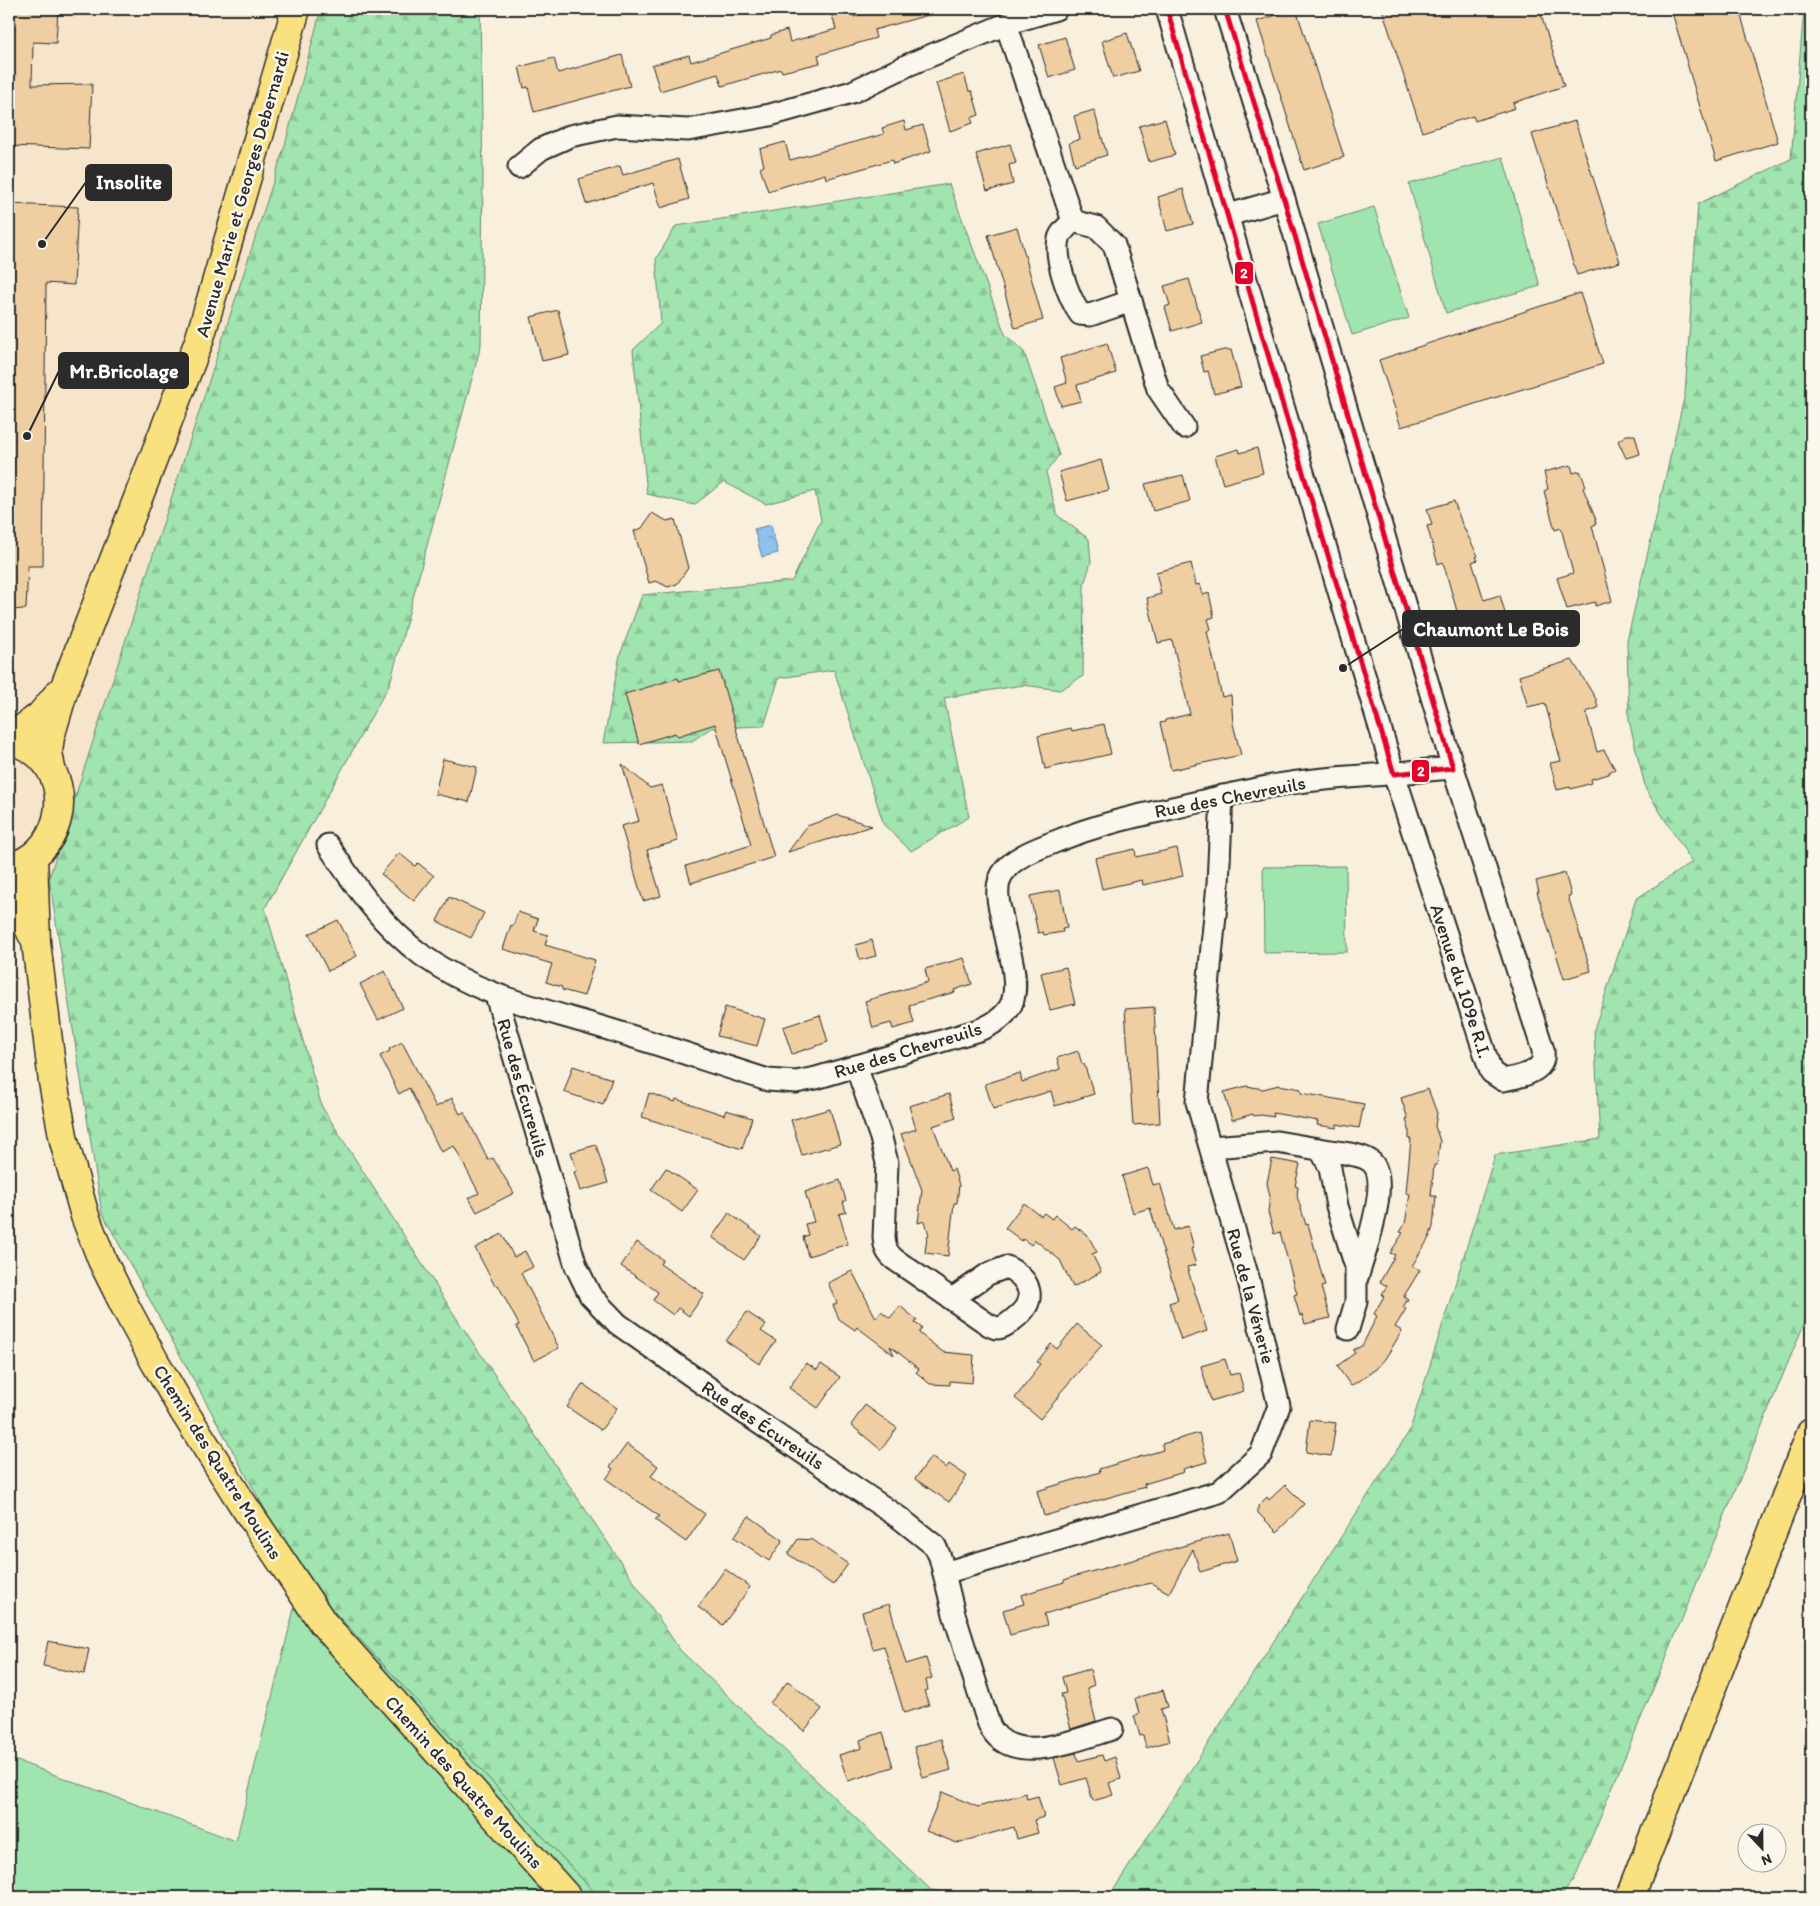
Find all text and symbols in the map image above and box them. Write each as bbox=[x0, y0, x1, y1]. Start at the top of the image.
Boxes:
street label: Avenue Marie et Georges Debernardi bbox=[190, 48, 294, 340]
callout: Insolite bbox=[86, 165, 171, 200]
text: Insolite bbox=[96, 170, 162, 194]
line badge: 2 bbox=[1234, 261, 1254, 285]
text: 2 bbox=[1240, 265, 1248, 282]
callout: Mr.Bricolage bbox=[59, 353, 188, 388]
text: Mr.Bricolage bbox=[69, 359, 179, 384]
callout: Chaumont Le Bois bbox=[1403, 611, 1579, 646]
text: Chaumont Le Bois bbox=[1413, 617, 1569, 641]
line badge: 2 bbox=[1411, 759, 1430, 783]
text: 2 bbox=[1417, 763, 1425, 780]
street label: Rue des Chevreuils bbox=[1153, 771, 1307, 823]
street label: Avenue du 109e R.I. bbox=[1425, 901, 1497, 1061]
street label: Rue des Écureuils bbox=[492, 1016, 554, 1160]
street label: Rue des Chevreuils bbox=[831, 1017, 985, 1083]
street label: Rue de la Vénerie bbox=[1222, 1226, 1280, 1366]
street label: Chemin des Quatre Moulins bbox=[149, 1360, 287, 1564]
street label: Rue des Écureuils bbox=[697, 1375, 829, 1475]
street label: Chemin des Quatre Moulins bbox=[380, 1691, 548, 1873]
north arrow bbox=[1738, 1824, 1788, 1874]
text: N bbox=[1759, 1850, 1774, 1869]

